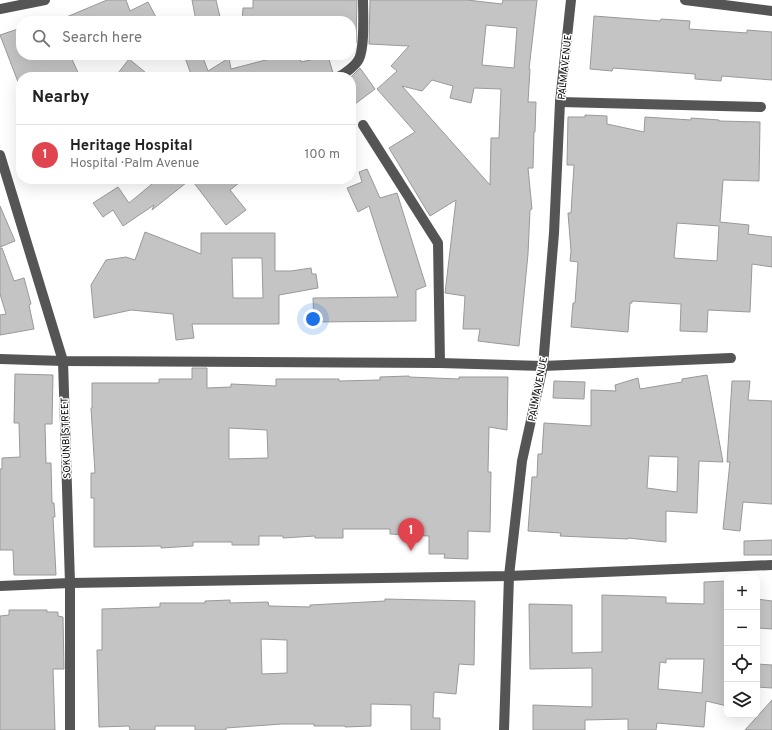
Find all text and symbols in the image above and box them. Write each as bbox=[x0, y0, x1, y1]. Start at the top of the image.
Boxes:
search box bbox=[16, 16, 356, 60]
icon: search bbox=[30, 27, 52, 49]
text: Search here bbox=[62, 29, 142, 48]
street label: PALM AVENUE bbox=[556, 34, 575, 100]
text: Nearby bbox=[32, 87, 89, 109]
text: Heritage Hospital bbox=[70, 137, 193, 156]
text: 1 bbox=[42, 147, 48, 163]
text: 100 m bbox=[304, 147, 340, 163]
text: Hospital · Palm Avenue bbox=[70, 156, 199, 172]
your location bbox=[303, 309, 323, 329]
street label: PALM AVENUE bbox=[526, 356, 551, 423]
street label: SOKUNBI STREET bbox=[59, 397, 74, 479]
pin: 1 bbox=[398, 518, 424, 551]
map controls bbox=[724, 574, 760, 718]
button: + bbox=[724, 574, 760, 610]
button: − bbox=[724, 610, 760, 646]
button: locate bbox=[724, 646, 760, 682]
button: layers bbox=[724, 682, 760, 718]

